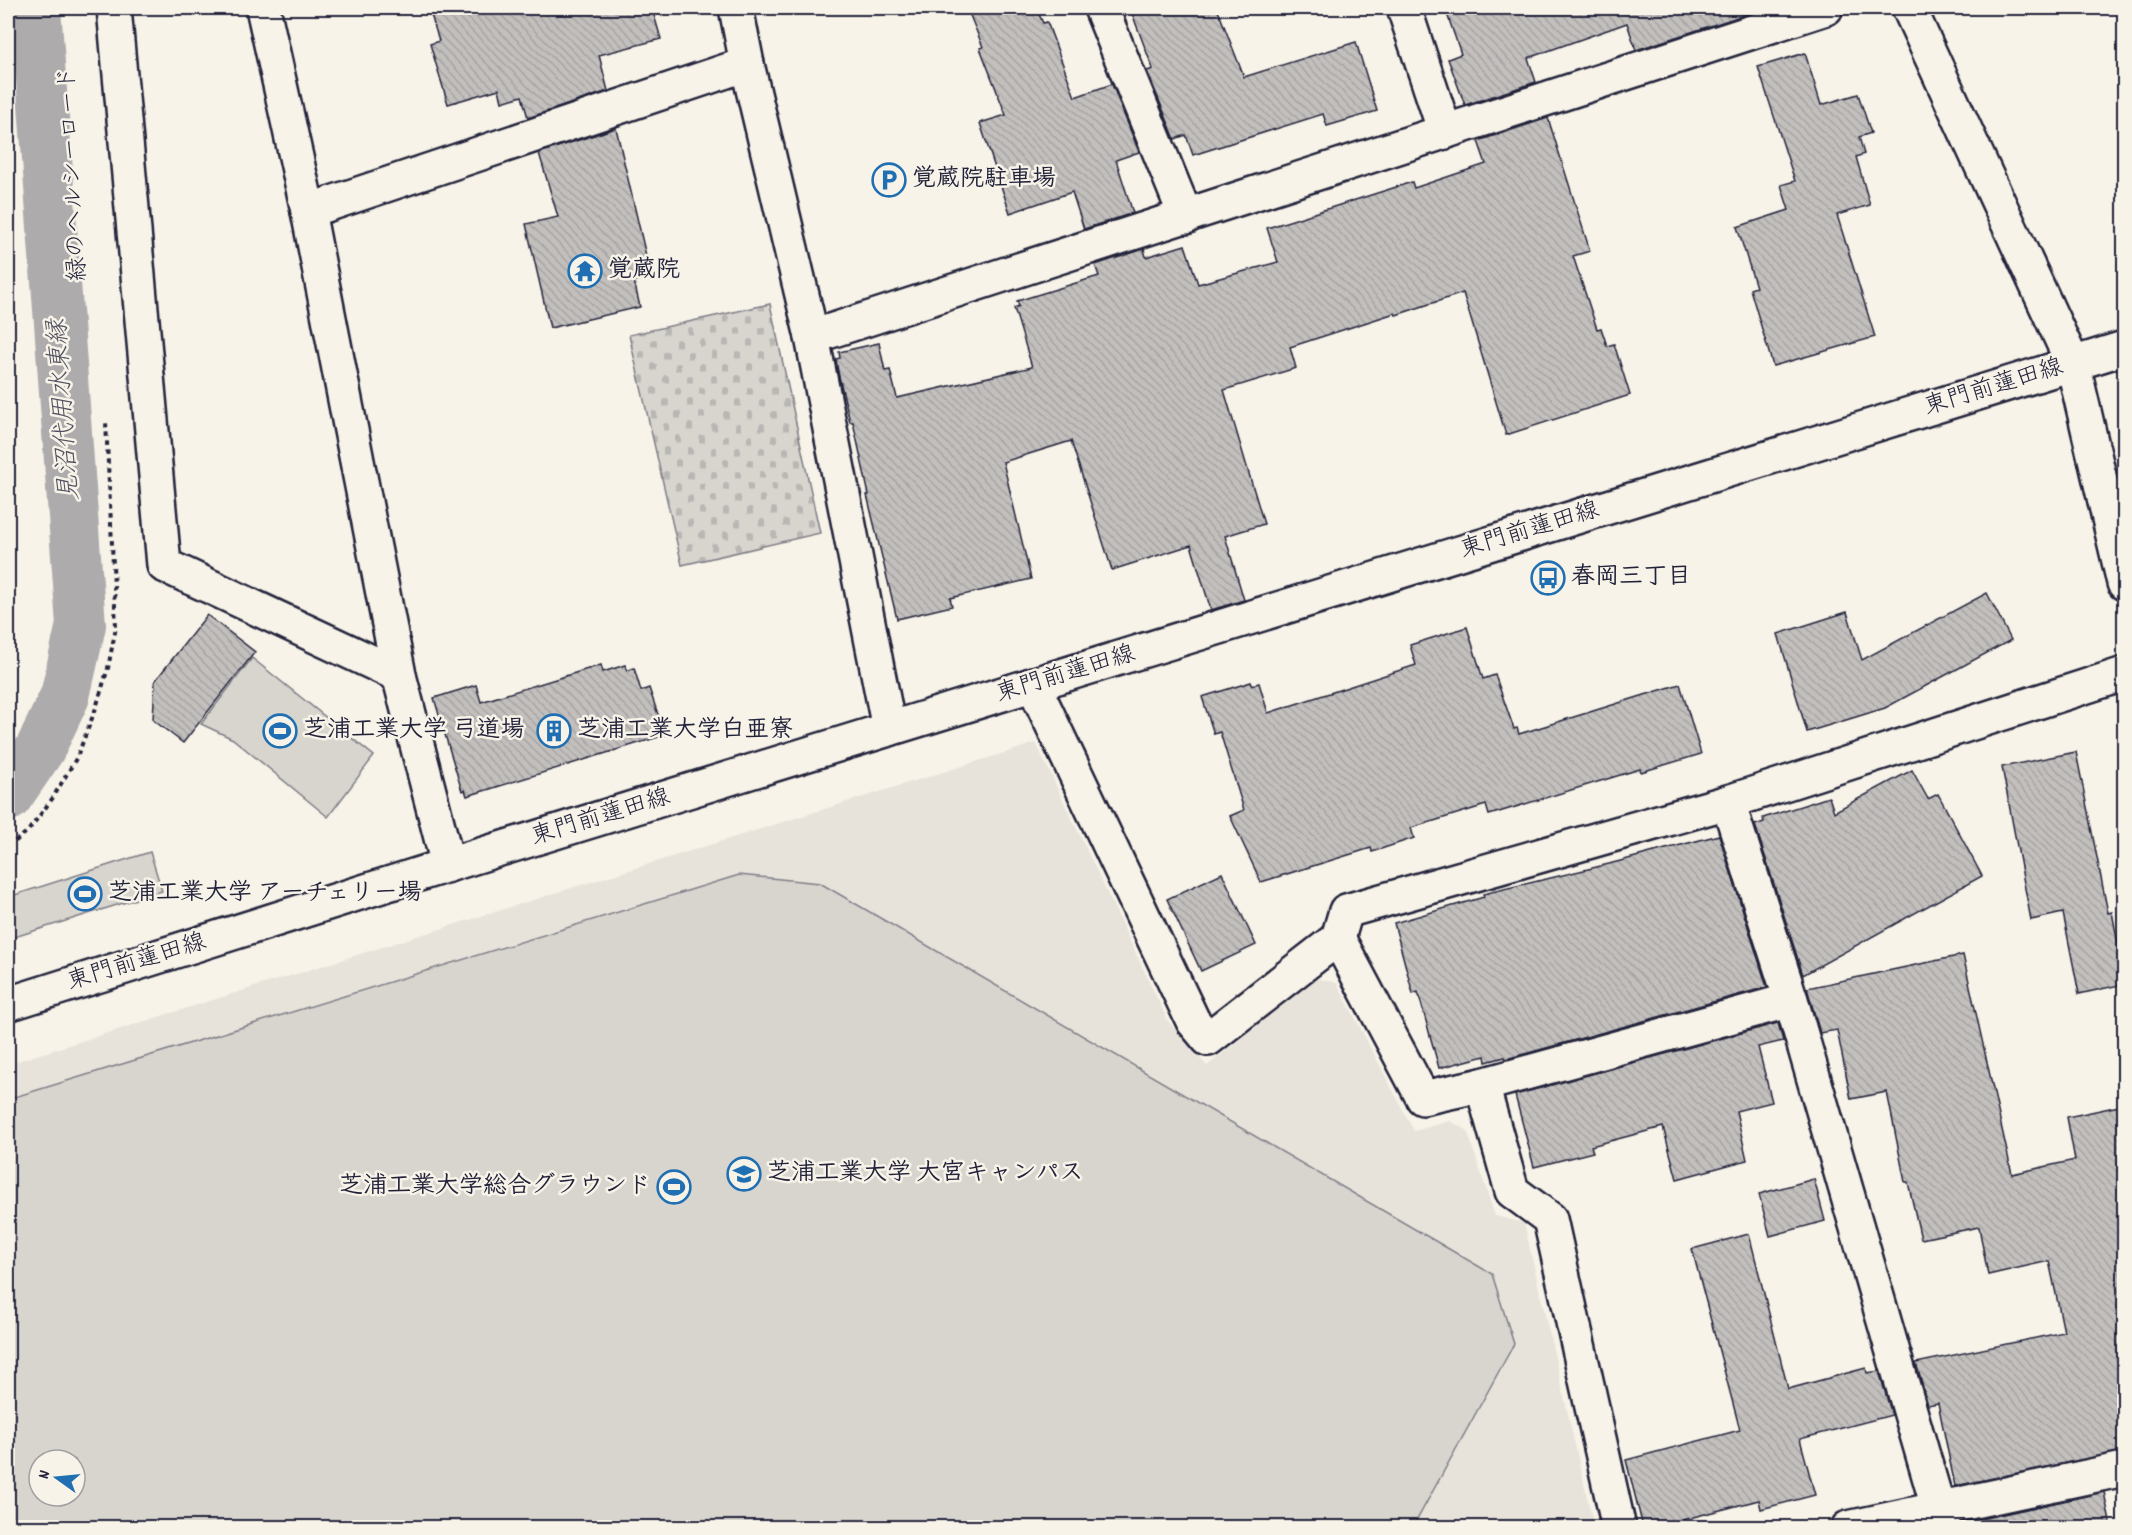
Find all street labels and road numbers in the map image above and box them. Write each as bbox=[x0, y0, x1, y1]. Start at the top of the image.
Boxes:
street label: 緑のヘルシーロード bbox=[51, 66, 97, 282]
street label: 東門前蓮田線 bbox=[1920, 351, 2068, 425]
street label: 東門前蓮田線 bbox=[1456, 494, 1604, 568]
street label: 東門前蓮田線 bbox=[992, 638, 1140, 712]
street label: 東門前蓮田線 bbox=[527, 781, 675, 855]
street label: 東門前蓮田線 bbox=[63, 926, 211, 1000]

